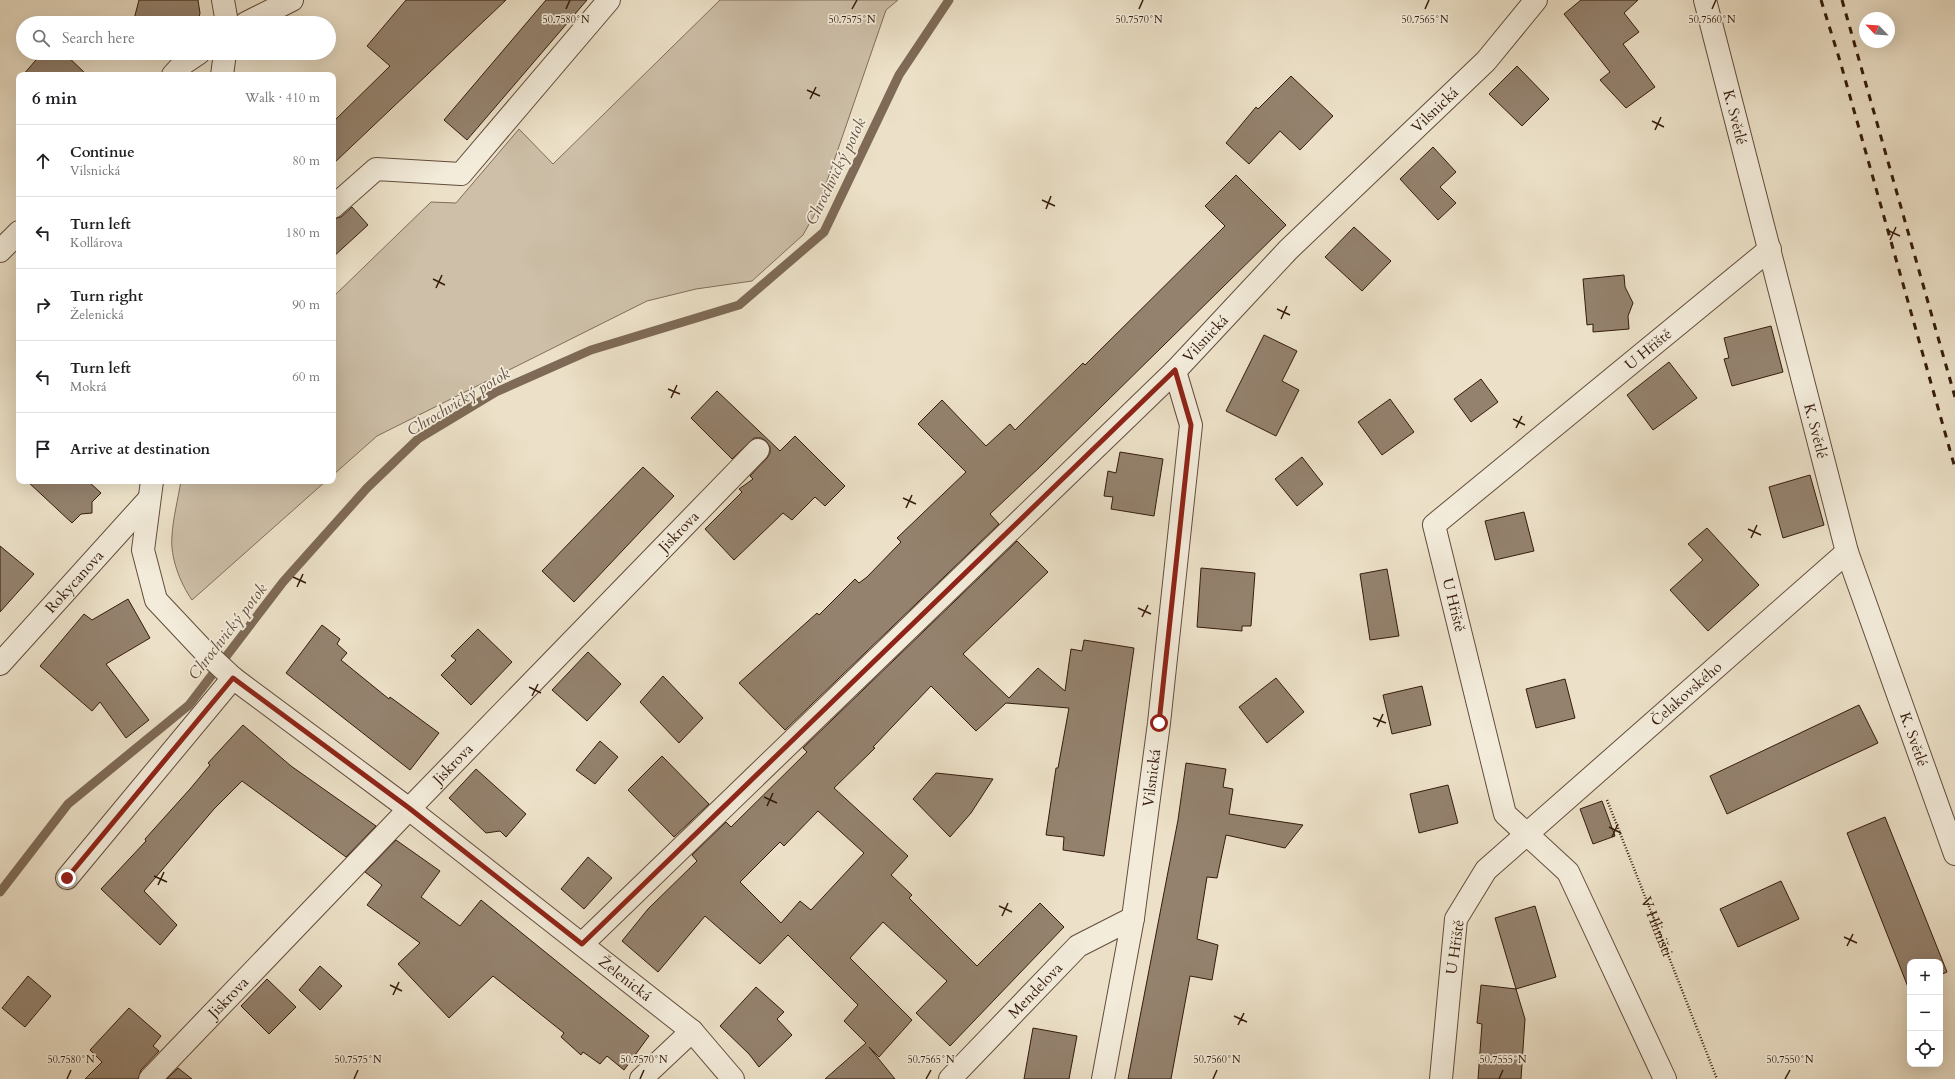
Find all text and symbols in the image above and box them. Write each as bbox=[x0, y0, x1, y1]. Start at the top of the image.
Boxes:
north arrow bbox=[1859, 12, 1895, 48]
text: 50.7580°N bbox=[543, 13, 590, 27]
text: 50.7575°N bbox=[829, 13, 876, 27]
text: 50.7570°N bbox=[1116, 13, 1163, 27]
text: 50.7565°N bbox=[1402, 13, 1449, 27]
text: 50.7560°N bbox=[1689, 13, 1736, 27]
search box bbox=[16, 16, 336, 60]
icon: search bbox=[30, 27, 52, 49]
text: Search here bbox=[62, 28, 135, 48]
street label: Vilsnická bbox=[1407, 82, 1463, 137]
text: 6 min bbox=[32, 87, 77, 110]
street label: K. Světlé bbox=[1718, 87, 1752, 147]
text: Walk · 410 m bbox=[245, 89, 320, 107]
water label: Chrochvický potok bbox=[800, 114, 871, 229]
text: Continue bbox=[70, 142, 135, 162]
icon: ahead bbox=[32, 150, 54, 172]
text: 80 m bbox=[292, 152, 320, 170]
text: Vilsnická bbox=[70, 162, 120, 180]
text: Turn left bbox=[70, 214, 131, 234]
icon: left bbox=[32, 222, 54, 244]
text: 180 m bbox=[286, 224, 320, 242]
text: Kollárova bbox=[70, 234, 123, 252]
text: Turn right bbox=[70, 286, 143, 306]
icon: right bbox=[32, 294, 54, 316]
text: 90 m bbox=[292, 296, 320, 314]
text: Želenická bbox=[70, 306, 124, 324]
street label: Vilsnická bbox=[1178, 310, 1233, 367]
street label: U Hřiště bbox=[1621, 324, 1676, 374]
text: Turn left bbox=[70, 358, 131, 378]
water label: Chrochvický potok bbox=[403, 362, 514, 441]
icon: left bbox=[32, 366, 54, 388]
text: 60 m bbox=[292, 368, 320, 386]
text: Mokrá bbox=[70, 378, 107, 396]
street label: K. Světlé bbox=[1799, 401, 1833, 461]
icon: arrive bbox=[32, 438, 54, 460]
text: Arrive at destination bbox=[70, 439, 210, 459]
street label: Jiskrova bbox=[653, 506, 704, 558]
street label: Rokycanova bbox=[41, 545, 108, 617]
street label: U Hřiště bbox=[1438, 576, 1470, 634]
water label: Chrochvický potok bbox=[183, 579, 272, 684]
street label: Čelakovského bbox=[1646, 657, 1726, 730]
street label: K. Světlé bbox=[1895, 710, 1933, 769]
route start bbox=[1150, 714, 1168, 732]
street label: Jiskrova bbox=[427, 739, 478, 790]
street label: Vilsnická bbox=[1138, 747, 1165, 808]
route end bbox=[58, 869, 76, 887]
street label: V Hliništi bbox=[1636, 894, 1678, 959]
street label: U Hřiště bbox=[1441, 918, 1469, 976]
street label: Želenická bbox=[594, 951, 656, 1006]
street label: Mendelova bbox=[1004, 958, 1067, 1023]
map controls bbox=[1907, 959, 1943, 1067]
button: + bbox=[1907, 959, 1943, 995]
street label: Jiskrova bbox=[202, 972, 253, 1024]
button: − bbox=[1907, 995, 1943, 1031]
button: locate bbox=[1907, 1031, 1943, 1067]
text: 50.7580°N bbox=[48, 1053, 95, 1067]
text: 50.7575°N bbox=[335, 1053, 382, 1067]
text: 50.7570°N bbox=[621, 1053, 668, 1067]
text: 50.7565°N bbox=[908, 1053, 955, 1067]
text: 50.7560°N bbox=[1194, 1053, 1241, 1067]
text: 50.7555°N bbox=[1480, 1053, 1527, 1067]
text: 50.7550°N bbox=[1767, 1053, 1814, 1067]

